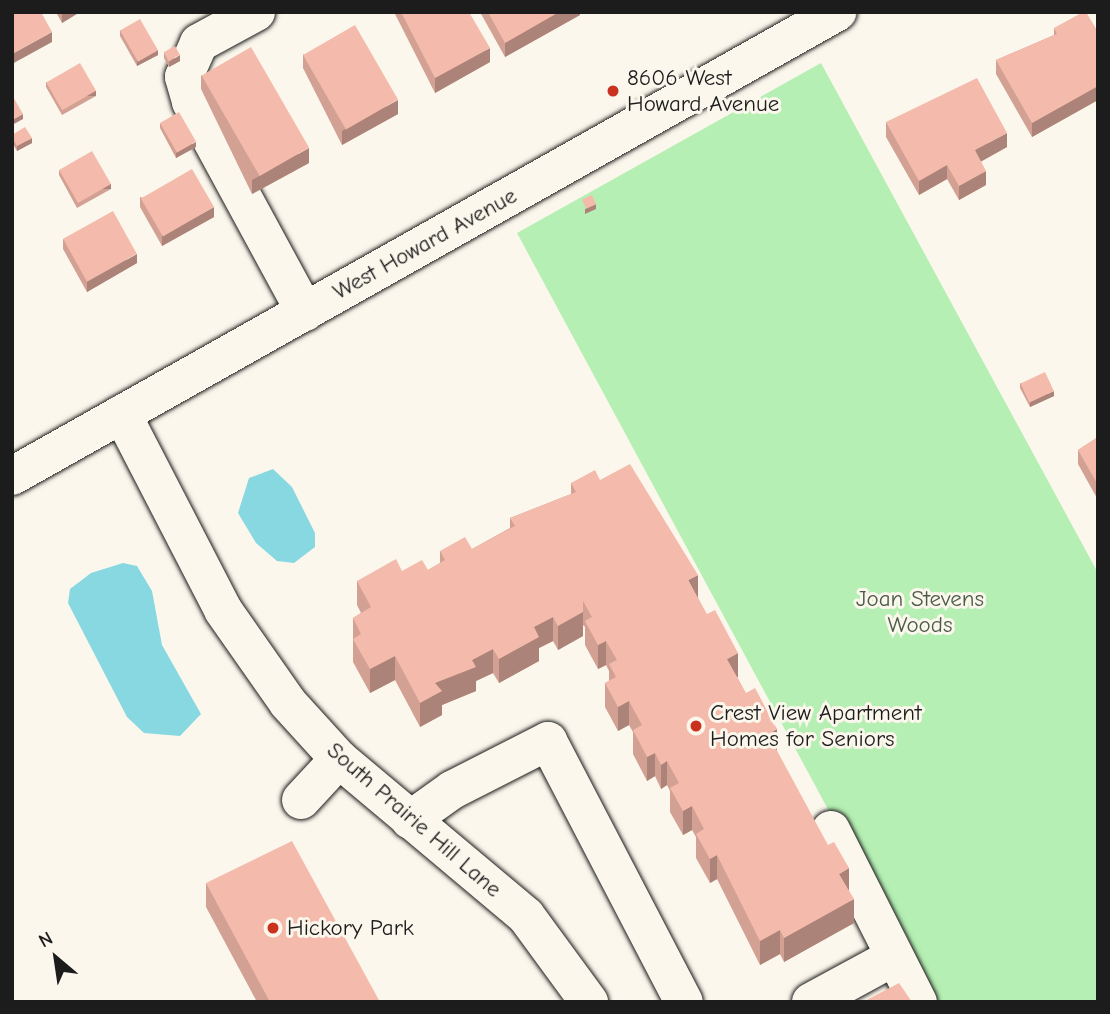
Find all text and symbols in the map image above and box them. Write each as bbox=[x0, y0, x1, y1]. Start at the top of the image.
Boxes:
place label: 8606 West Howard Avenue bbox=[627, 64, 779, 118]
marker: 8606 West Howard Avenue bbox=[605, 83, 621, 99]
street label: West Howard Avenue bbox=[328, 182, 522, 306]
park label: Joan Stevens Woods bbox=[856, 585, 984, 639]
place label: Crest View Apartment Homes for Seniors bbox=[710, 699, 922, 753]
marker: Crest View Apartment Homes for Seniors bbox=[688, 718, 704, 734]
street label: South Prairie Hill Lane bbox=[321, 737, 507, 903]
place label: Hickory Park bbox=[287, 914, 414, 942]
marker: Hickory Park bbox=[265, 920, 281, 936]
north arrow bbox=[21, 923, 91, 993]
text: N bbox=[35, 927, 57, 952]

